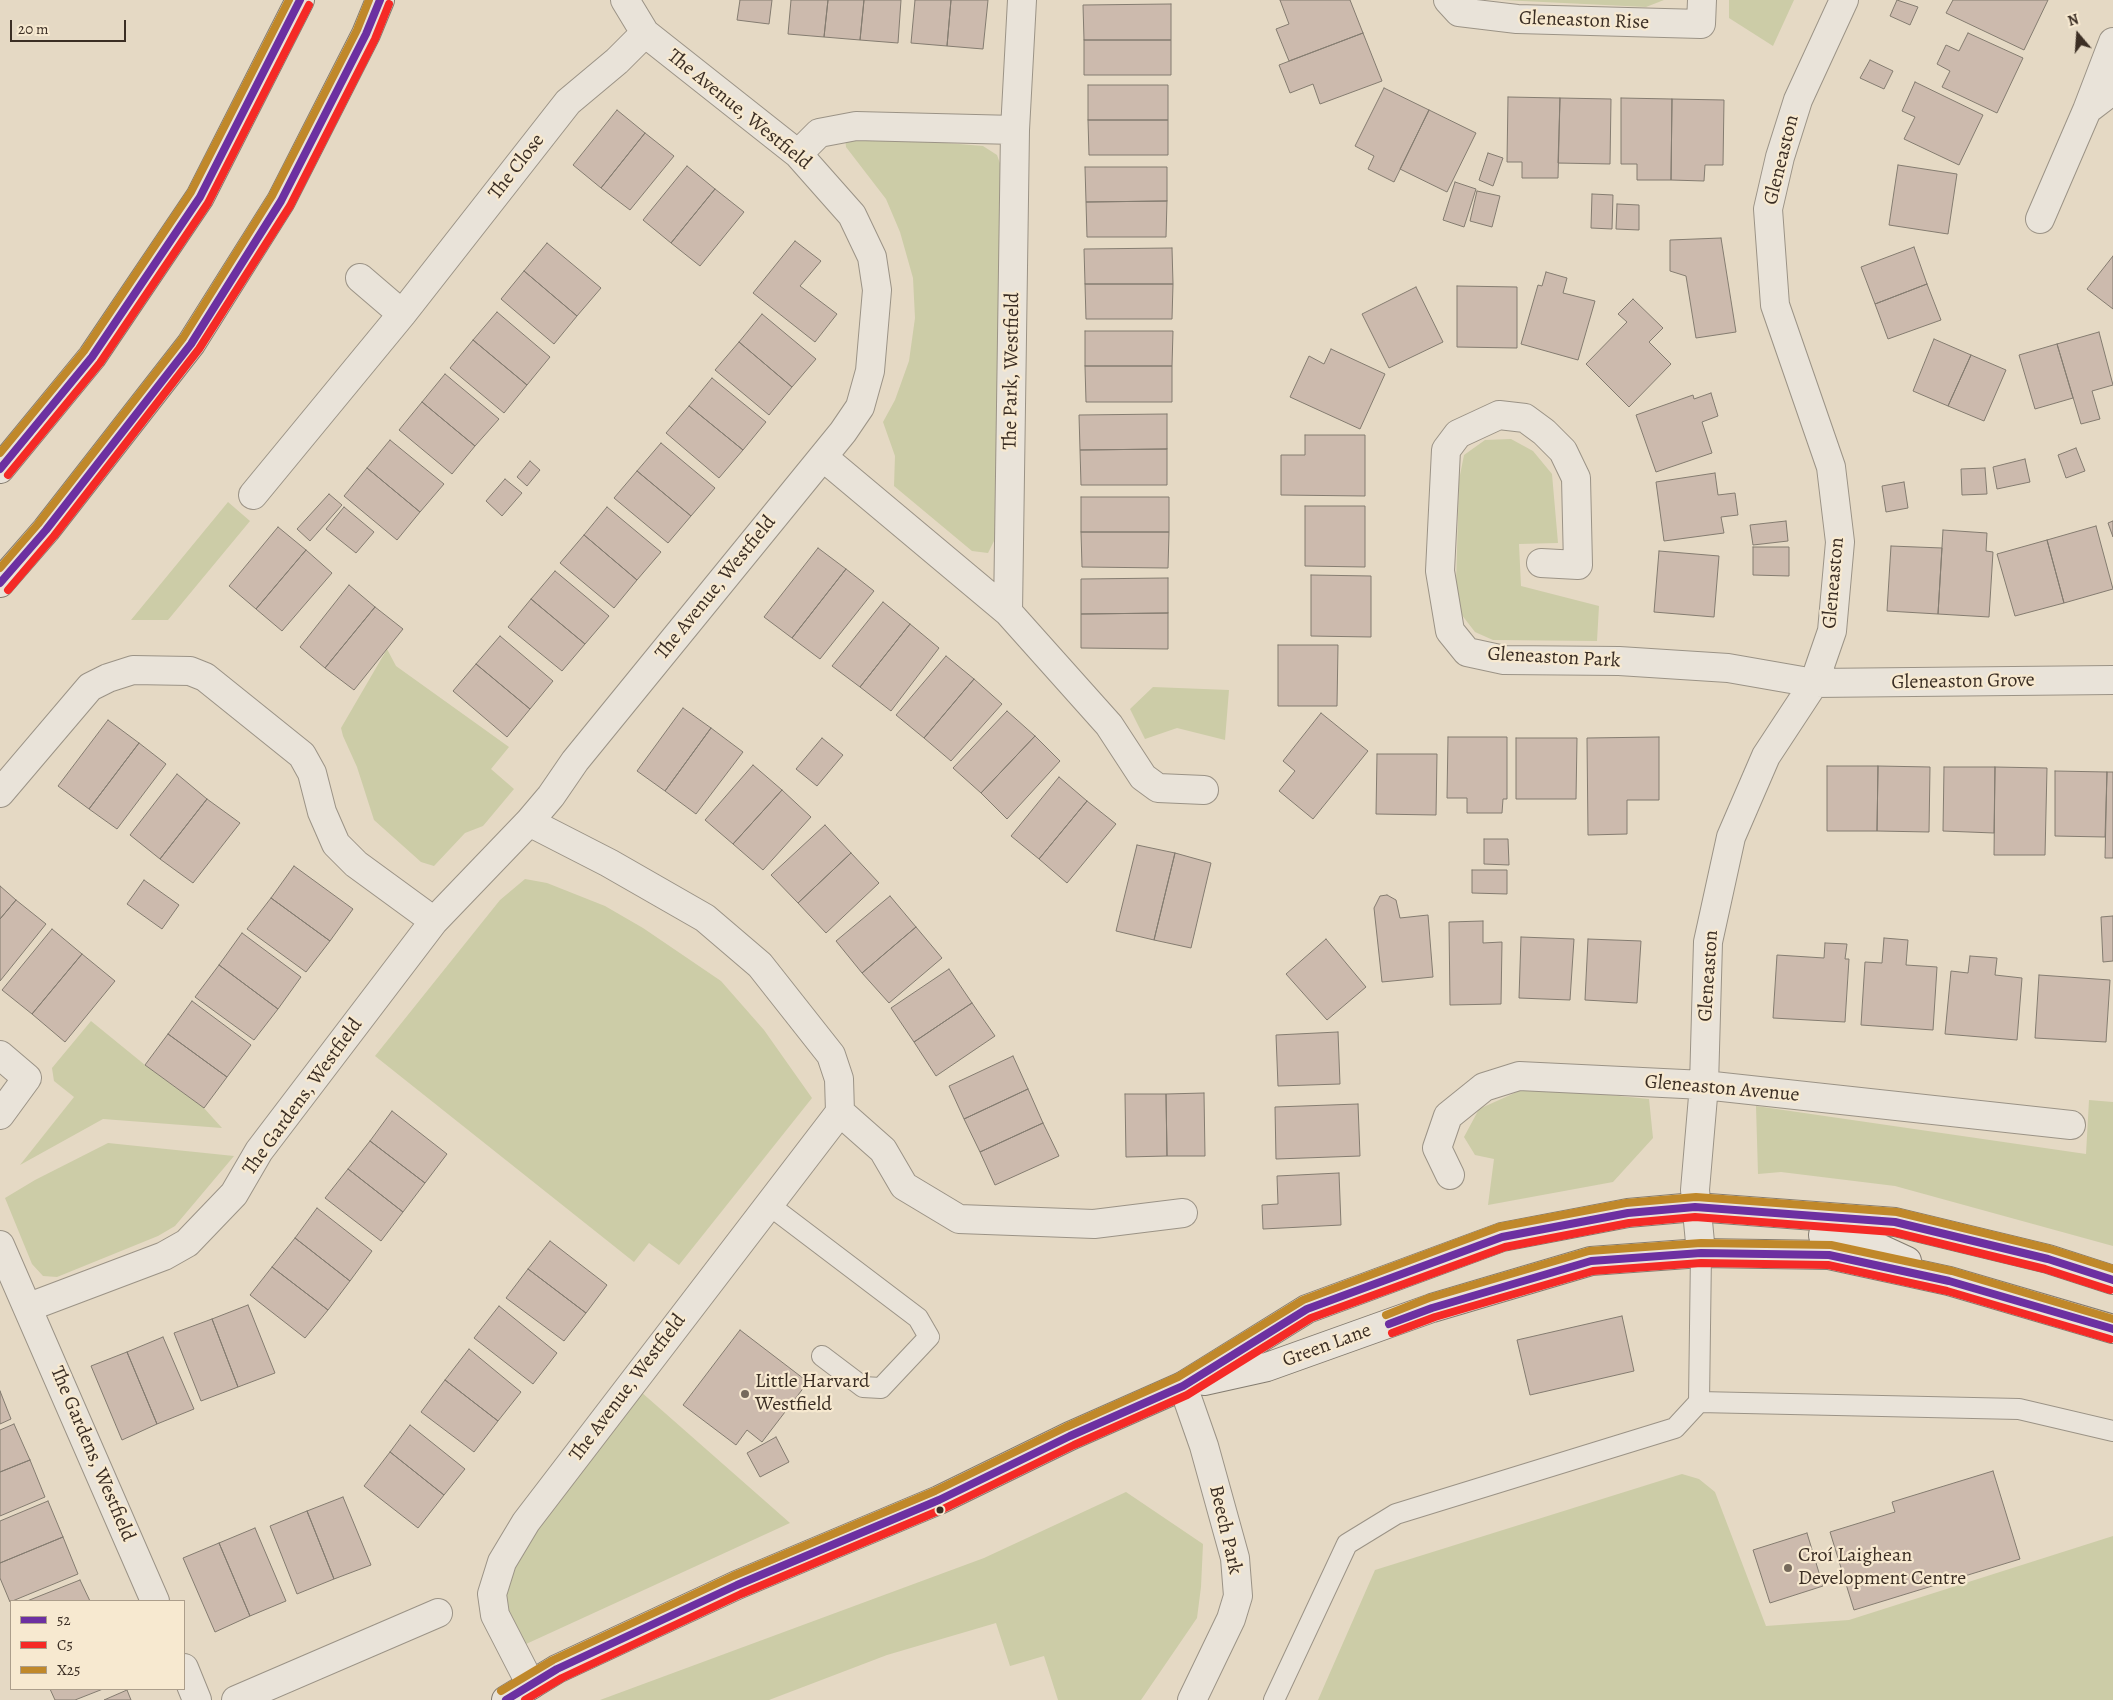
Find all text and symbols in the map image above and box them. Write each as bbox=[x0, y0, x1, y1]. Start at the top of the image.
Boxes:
street label: Gleneaston Rise bbox=[1518, 7, 1650, 35]
scale bar bbox=[12, 10, 129, 42]
north arrow bbox=[2053, 10, 2103, 60]
text: N bbox=[2065, 10, 2081, 31]
text: 20 m bbox=[18, 19, 49, 39]
street label: The Avenue, Westfield bbox=[662, 44, 816, 176]
street label: Gleneaston bbox=[1759, 113, 1805, 207]
street label: The Close bbox=[484, 129, 550, 205]
street label: The Park, Westfield bbox=[999, 292, 1025, 450]
street label: The Avenue, Westfield bbox=[650, 511, 782, 665]
street label: Gleneaston bbox=[1818, 536, 1850, 630]
street label: Gleneaston Park bbox=[1487, 643, 1621, 673]
street label: Gleneaston Grove bbox=[1891, 669, 2035, 695]
street label: Gleneaston bbox=[1694, 929, 1724, 1023]
street label: The Gardens, Westfield bbox=[238, 1014, 368, 1180]
street label: Gleneaston Avenue bbox=[1644, 1070, 1800, 1108]
street label: The Avenue, Westfield bbox=[565, 1309, 691, 1467]
street label: Green Lane bbox=[1279, 1319, 1375, 1373]
street label: The Gardens, Westfield bbox=[44, 1363, 140, 1545]
place label: Little Harvard Westfield bbox=[755, 1370, 870, 1417]
marker: Little Harvard Westfield bbox=[739, 1388, 751, 1400]
street label: Beech Park bbox=[1203, 1483, 1247, 1577]
unlabelled marker bbox=[935, 1505, 945, 1515]
place label: Croí Laighean Development Centre bbox=[1798, 1544, 1966, 1591]
marker: Croí Laighean Development Centre bbox=[1782, 1562, 1794, 1574]
legend bbox=[10, 1600, 185, 1690]
text: 52 bbox=[57, 1610, 71, 1630]
text: C5 bbox=[57, 1635, 73, 1655]
text: X25 bbox=[57, 1660, 80, 1680]

